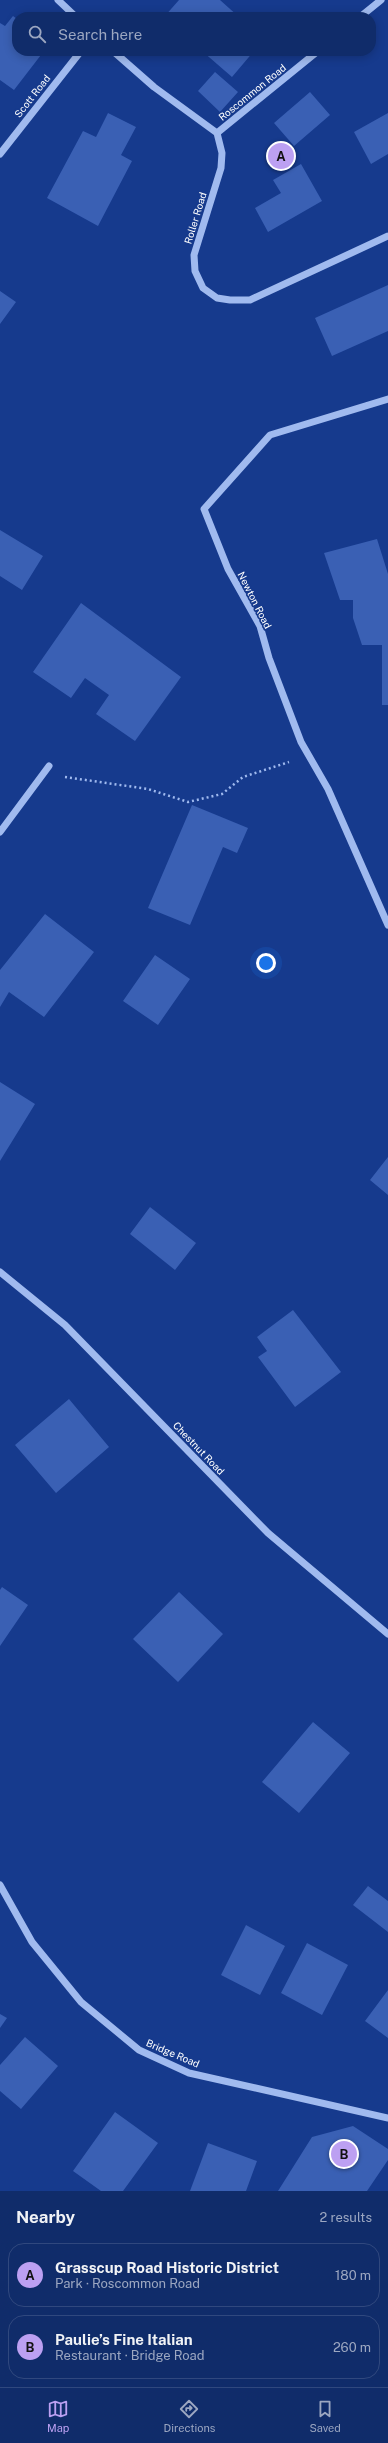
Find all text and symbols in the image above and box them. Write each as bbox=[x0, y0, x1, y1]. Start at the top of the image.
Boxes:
search box bbox=[12, 12, 376, 56]
icon: search bbox=[26, 23, 48, 45]
text: Search here bbox=[58, 26, 142, 43]
street label: Roscommon Road bbox=[216, 61, 288, 123]
street label: Scott Road bbox=[12, 72, 52, 120]
pin: A bbox=[268, 141, 294, 171]
street label: Roller Road bbox=[181, 191, 209, 245]
street label: Newton Road bbox=[236, 570, 274, 630]
your location bbox=[256, 953, 276, 973]
street label: Chestnut Road bbox=[171, 1419, 227, 1477]
street label: Bridge Road bbox=[145, 2036, 202, 2070]
pin: B bbox=[331, 2139, 357, 2169]
text: Nearby bbox=[16, 2207, 75, 2227]
text: 2 results bbox=[320, 2210, 372, 2225]
text: Grasscup Road Historic District bbox=[55, 2259, 279, 2276]
text: A bbox=[25, 2268, 35, 2283]
text: 180 m bbox=[335, 2268, 371, 2283]
text: Park · Roscommon Road bbox=[55, 2276, 200, 2291]
text: Paulie’s Fine Italian bbox=[55, 2331, 193, 2348]
text: B bbox=[26, 2340, 34, 2355]
text: 260 m bbox=[333, 2340, 371, 2355]
text: Restaurant · Bridge Road bbox=[55, 2348, 205, 2363]
tab: Map bbox=[47, 2398, 69, 2434]
tab: Directions bbox=[164, 2398, 215, 2434]
tab: Saved bbox=[309, 2398, 341, 2434]

